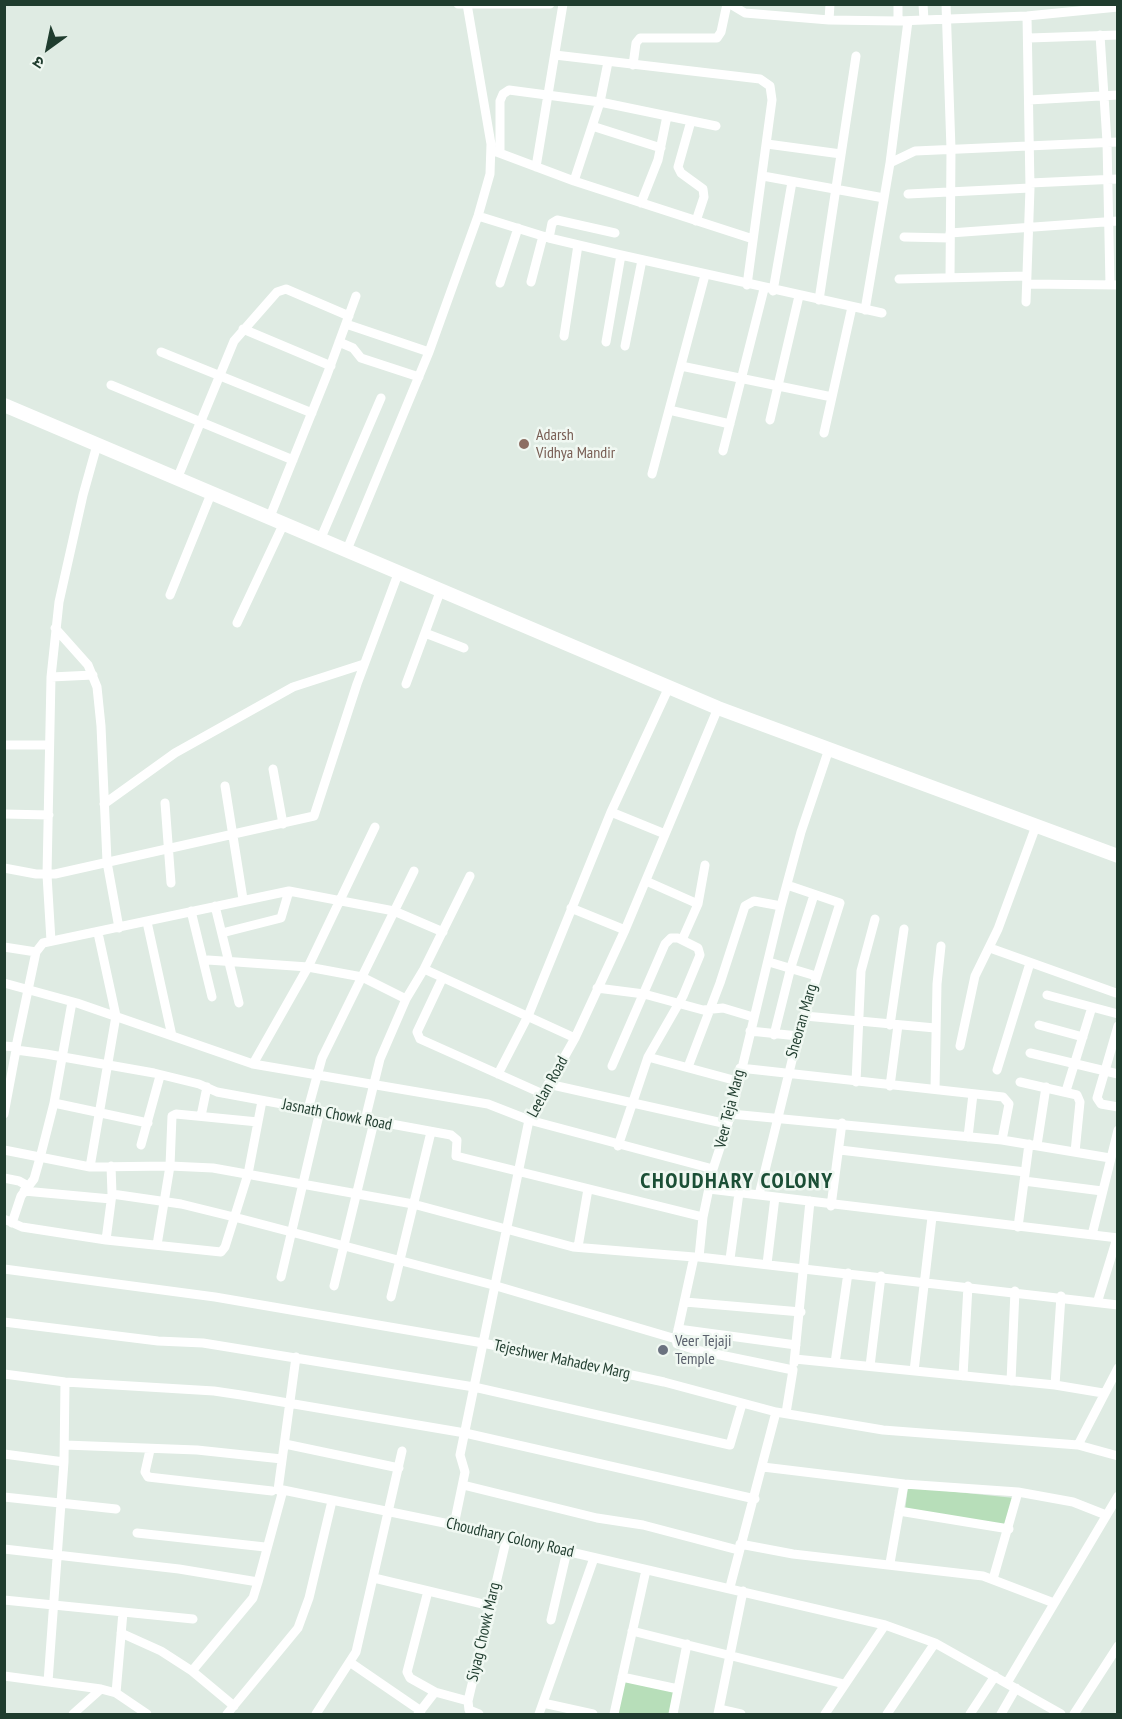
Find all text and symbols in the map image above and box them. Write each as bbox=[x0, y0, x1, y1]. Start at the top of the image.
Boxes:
north arrow bbox=[18, 18, 78, 78]
text: उ bbox=[29, 52, 48, 74]
place label: Adarsh Vidhya Mandir bbox=[536, 425, 615, 463]
marker: Adarsh Vidhya Mandir bbox=[517, 437, 531, 451]
street label: Sheoran Marg bbox=[782, 982, 822, 1060]
street label: Leelan Road bbox=[523, 1053, 573, 1121]
street label: Veer Teja Marg bbox=[711, 1068, 749, 1150]
street label: Jasnath Chowk Road bbox=[280, 1095, 394, 1135]
district label: CHOUDHARY COLONY bbox=[640, 1169, 834, 1195]
place label: Veer Tejaji Temple bbox=[675, 1331, 731, 1369]
street label: Tejeshwer Mahadev Marg bbox=[492, 1336, 632, 1384]
marker: Veer Tejaji Temple bbox=[656, 1343, 670, 1357]
street label: Choudhary Colony Road bbox=[444, 1514, 576, 1562]
street label: Siyag Chowk Marg bbox=[463, 1581, 505, 1683]

